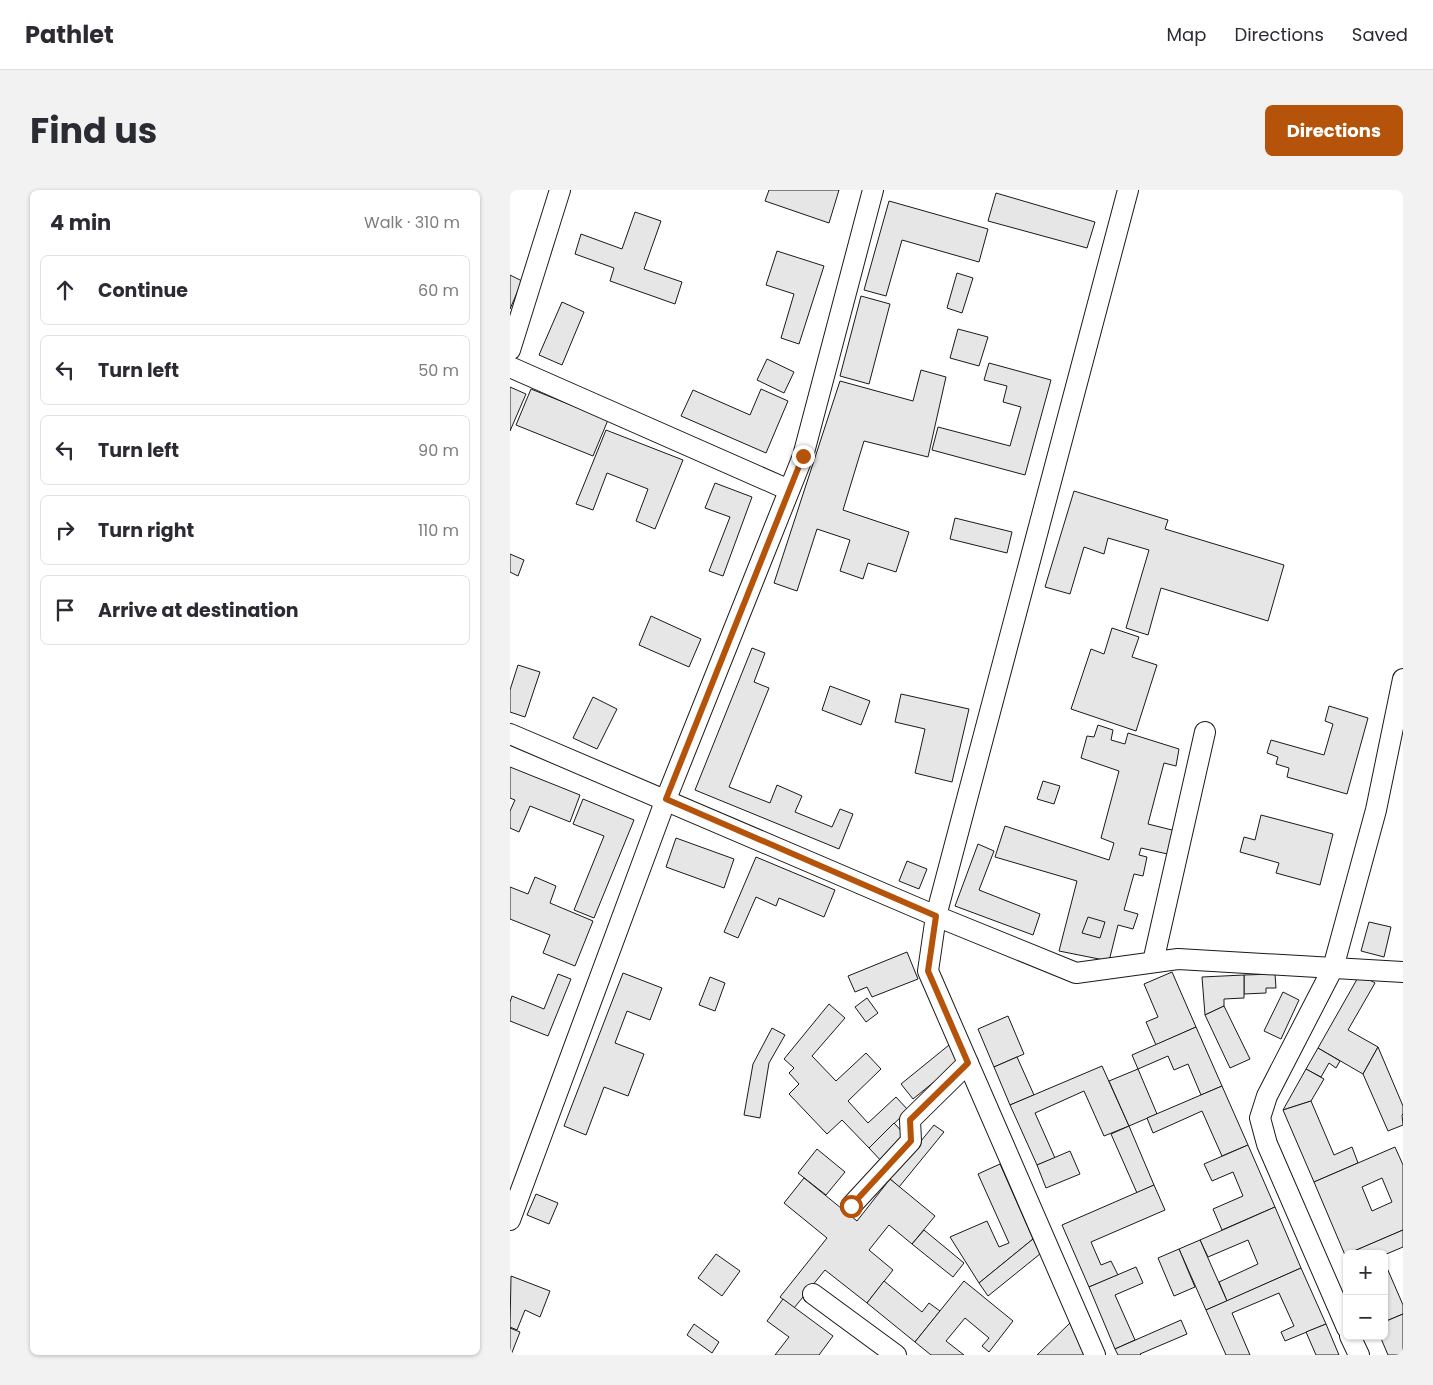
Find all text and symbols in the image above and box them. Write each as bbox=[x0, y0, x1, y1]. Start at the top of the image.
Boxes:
text: Pathlet bbox=[25, 18, 114, 51]
text: Map bbox=[1167, 22, 1206, 47]
text: Directions bbox=[1234, 22, 1324, 47]
text: Saved bbox=[1352, 22, 1408, 47]
button: Directions bbox=[1265, 105, 1403, 156]
text: Find us bbox=[30, 106, 157, 155]
text: 4 min bbox=[50, 208, 111, 237]
text: Walk · 310 m bbox=[364, 211, 460, 234]
icon: ahead bbox=[51, 276, 79, 304]
text: Continue bbox=[98, 277, 188, 304]
text: 60 m bbox=[418, 279, 459, 302]
icon: left bbox=[51, 356, 79, 384]
text: Turn left bbox=[98, 357, 179, 384]
text: 50 m bbox=[418, 359, 459, 382]
icon: left bbox=[51, 436, 79, 464]
text: Turn left bbox=[98, 437, 179, 464]
text: 90 m bbox=[418, 439, 459, 462]
route end bbox=[792, 445, 815, 468]
icon: right bbox=[51, 516, 79, 544]
text: Turn right bbox=[98, 517, 194, 544]
text: 110 m bbox=[418, 519, 459, 542]
icon: arrive bbox=[51, 596, 79, 624]
text: Arrive at destination bbox=[98, 597, 299, 624]
route start bbox=[840, 1195, 863, 1218]
map controls bbox=[1343, 1250, 1388, 1340]
button: + bbox=[1343, 1250, 1388, 1295]
button: − bbox=[1343, 1295, 1388, 1340]

